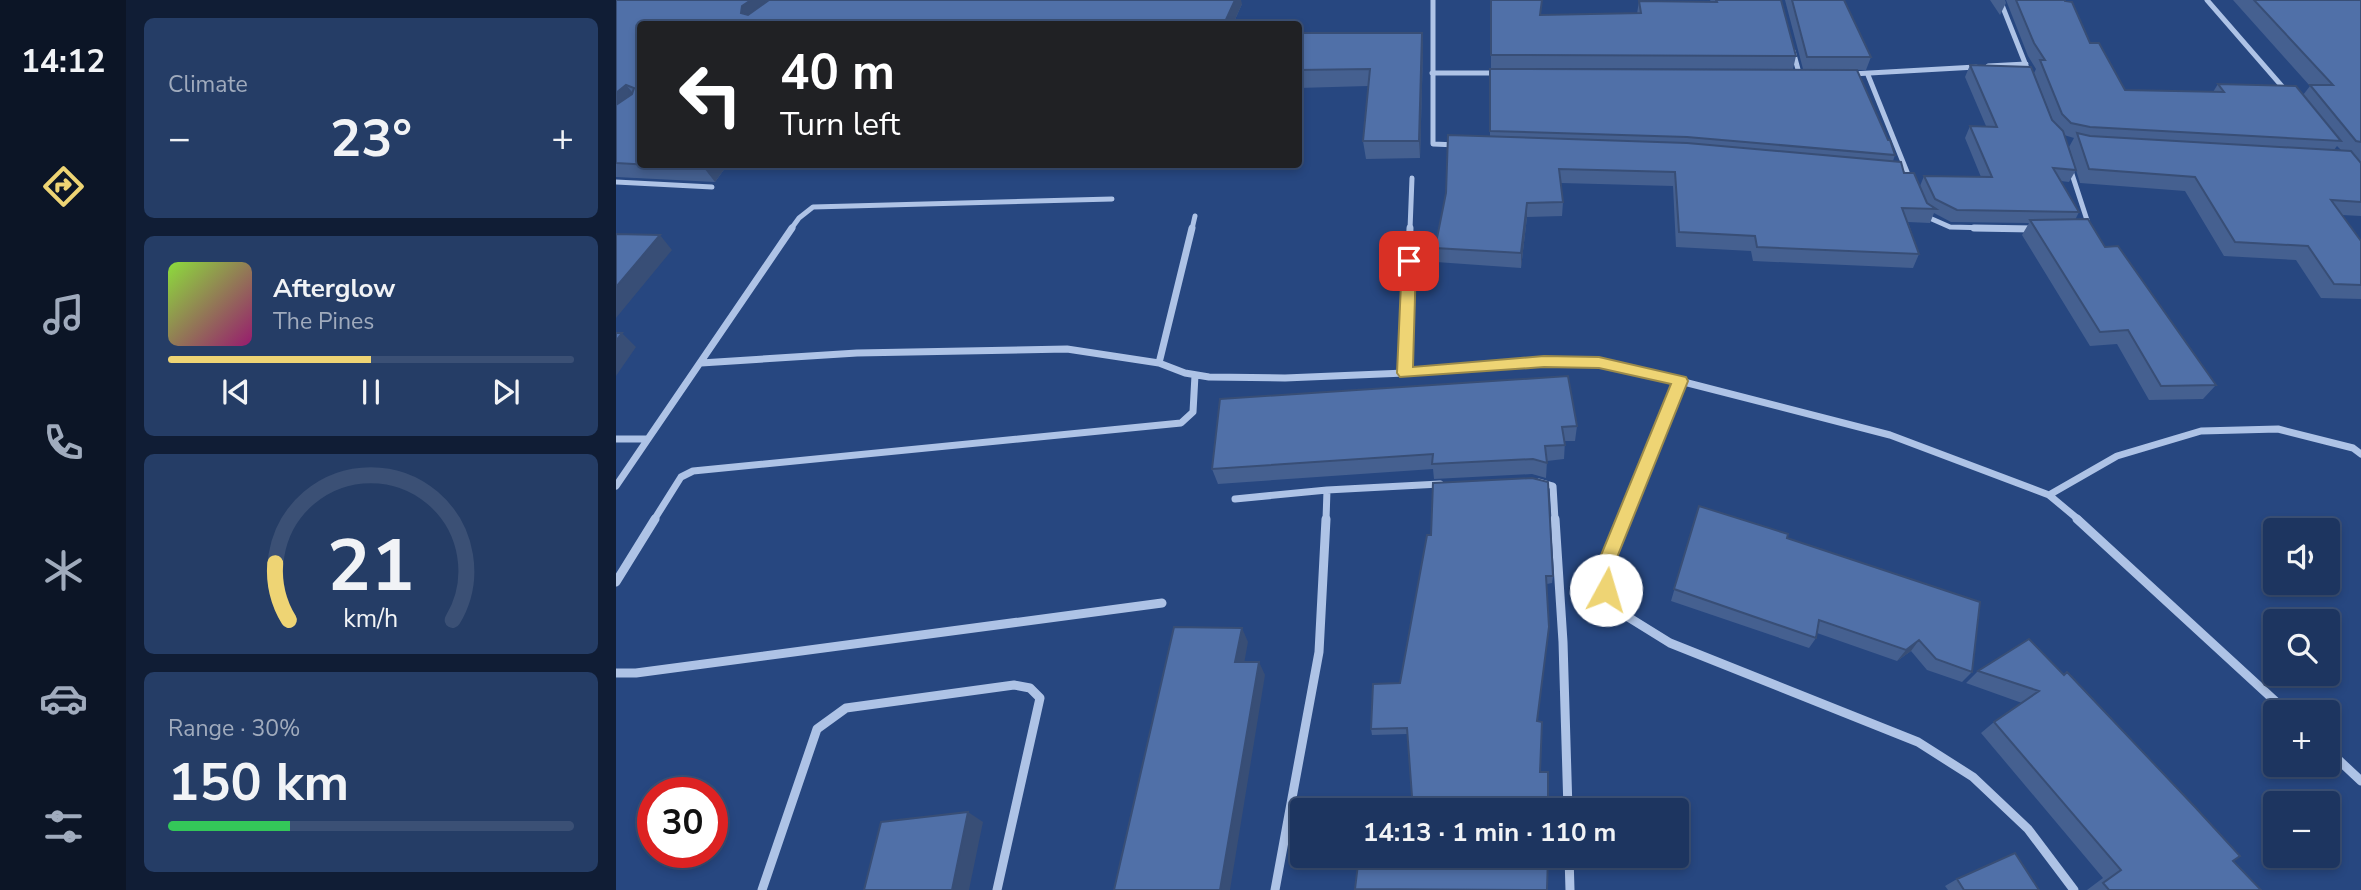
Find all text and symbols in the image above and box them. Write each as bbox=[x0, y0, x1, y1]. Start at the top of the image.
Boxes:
text: 40 m bbox=[780, 39, 895, 106]
text: 14:12 bbox=[21, 40, 105, 83]
icon: left bbox=[665, 49, 756, 140]
text: Climate bbox=[168, 69, 248, 100]
text: 23° bbox=[330, 103, 412, 174]
text: Turn left bbox=[780, 103, 900, 146]
text: − bbox=[168, 113, 191, 164]
text: + bbox=[551, 113, 574, 164]
icon: directions bbox=[39, 162, 88, 211]
pin bbox=[1379, 231, 1439, 291]
icon: arrive bbox=[1390, 242, 1428, 280]
text: Afterglow bbox=[273, 271, 396, 306]
icon: music bbox=[39, 290, 88, 339]
text: The Pines bbox=[273, 306, 374, 337]
icon: previous bbox=[217, 373, 255, 411]
icon: pause bbox=[352, 373, 390, 411]
icon: next bbox=[487, 373, 525, 411]
icon: phone bbox=[39, 418, 88, 467]
text: 21 bbox=[327, 516, 415, 616]
map controls bbox=[2263, 518, 2340, 868]
button: sound bbox=[2263, 518, 2340, 595]
icon: climate bbox=[39, 546, 88, 595]
position arrow bbox=[1569, 553, 1643, 627]
text: km/h bbox=[343, 602, 399, 636]
button: search bbox=[2263, 609, 2340, 686]
icon: car bbox=[39, 674, 88, 723]
button: + bbox=[2263, 700, 2340, 777]
text: Range · 30% bbox=[168, 713, 300, 744]
text: 150 km bbox=[168, 747, 349, 818]
speed limit sign: 30 bbox=[637, 777, 728, 868]
button: − bbox=[2263, 791, 2340, 868]
icon: filters bbox=[39, 802, 88, 851]
text: 14:13 · 1 min · 110 m bbox=[1363, 815, 1616, 850]

